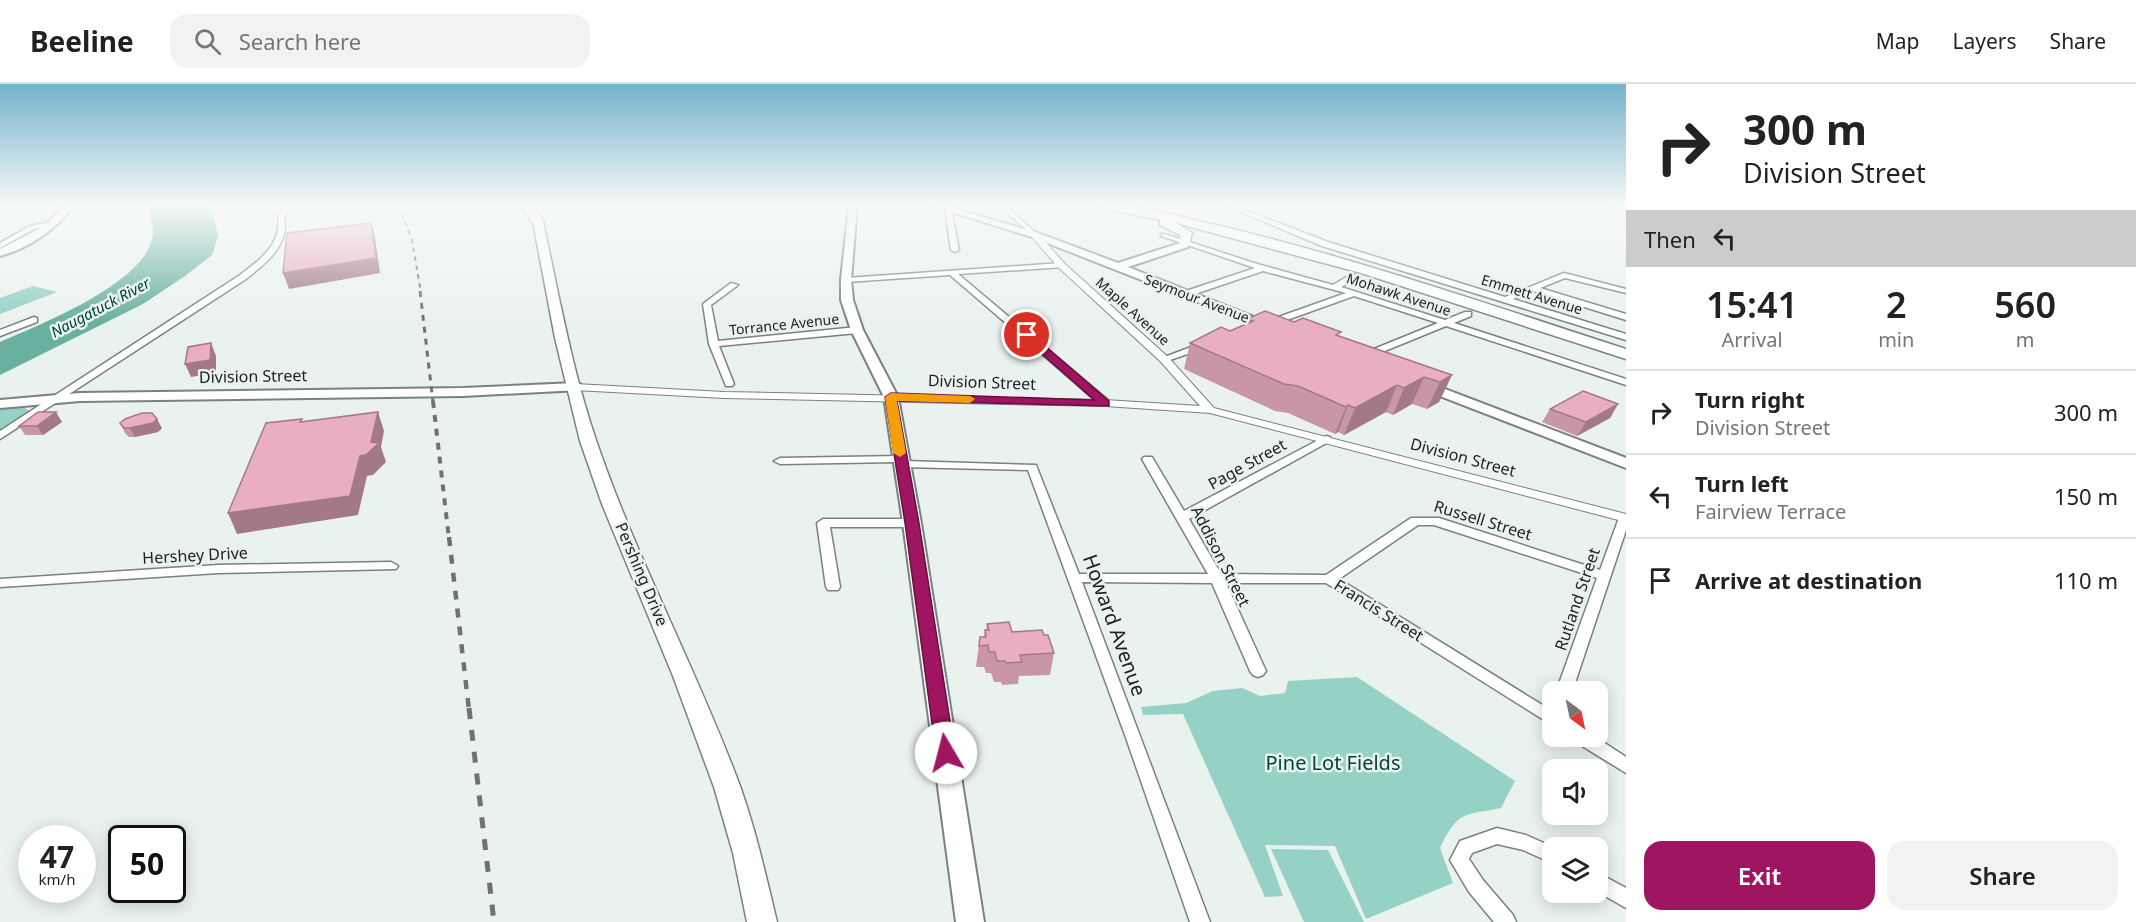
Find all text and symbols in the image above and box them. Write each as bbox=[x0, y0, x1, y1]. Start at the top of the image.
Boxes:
search box bbox=[170, 14, 590, 68]
text: Beeline bbox=[30, 22, 134, 60]
icon: search bbox=[191, 25, 224, 58]
text: Search here bbox=[239, 26, 361, 56]
text: Map bbox=[1876, 27, 1920, 55]
text: Layers bbox=[1953, 27, 2017, 55]
text: Share bbox=[2050, 27, 2106, 55]
text: 300 m bbox=[1743, 100, 1867, 157]
icon: right bbox=[1644, 108, 1722, 186]
text: Division Street bbox=[1743, 154, 1926, 191]
icon: left bbox=[1708, 222, 1741, 255]
text: Then bbox=[1644, 224, 1696, 254]
street label: Mohawk Avenue bbox=[1344, 268, 1454, 320]
street label: Seymour Avenue bbox=[1142, 269, 1252, 327]
street label: Emmett Avenue bbox=[1479, 270, 1585, 318]
water label: Naugatuck River bbox=[47, 272, 154, 342]
street label: Maple Avenue bbox=[1092, 273, 1174, 349]
text: 15:41 bbox=[1706, 280, 1798, 329]
text: 2 bbox=[1886, 280, 1907, 329]
text: 560 bbox=[1994, 280, 2056, 329]
street label: Torrance Avenue bbox=[728, 309, 840, 339]
pin bbox=[1001, 309, 1052, 360]
icon: arrive bbox=[1010, 318, 1043, 351]
text: Arrival bbox=[1722, 326, 1783, 353]
text: min bbox=[1878, 326, 1914, 353]
text: m bbox=[2016, 326, 2035, 353]
street label: Division Street bbox=[199, 364, 308, 388]
street label: Division Street bbox=[928, 369, 1037, 395]
text: Turn right bbox=[1695, 384, 1805, 414]
icon: right bbox=[1644, 396, 1677, 429]
text: 300 m bbox=[2054, 397, 2118, 427]
text: Division Street bbox=[1695, 414, 1830, 441]
street label: Division Street bbox=[1408, 432, 1518, 482]
street label: Page Street bbox=[1204, 433, 1290, 495]
text: Turn left bbox=[1695, 468, 1789, 498]
icon: left bbox=[1644, 480, 1677, 513]
text: 150 m bbox=[2054, 481, 2118, 511]
street label: Russell Street bbox=[1431, 495, 1535, 545]
text: Fairview Terrace bbox=[1695, 498, 1846, 525]
street label: Addison Street bbox=[1186, 502, 1256, 610]
street label: Pershing Drive bbox=[610, 519, 674, 629]
street label: Hershey Drive bbox=[142, 541, 248, 569]
street label: Rutland Street bbox=[1549, 544, 1605, 653]
street label: Howard Avenue bbox=[1077, 550, 1153, 700]
icon: arrive bbox=[1644, 564, 1677, 597]
text: Arrive at destination bbox=[1695, 565, 1922, 595]
text: 110 m bbox=[2054, 565, 2118, 595]
street label: Francis Street bbox=[1330, 574, 1428, 646]
north arrow bbox=[1542, 681, 1608, 747]
map controls bbox=[1542, 681, 1608, 903]
position arrow bbox=[914, 721, 978, 785]
park label: Pine Lot Fields bbox=[1266, 749, 1400, 776]
button: sound bbox=[1542, 759, 1608, 825]
speed limit sign: 50 bbox=[108, 825, 186, 903]
text: 47 bbox=[40, 836, 74, 877]
button: layers bbox=[1542, 837, 1608, 903]
button: Exit bbox=[1644, 841, 1875, 910]
button: Share bbox=[1887, 841, 2118, 910]
text: km/h bbox=[39, 869, 75, 889]

